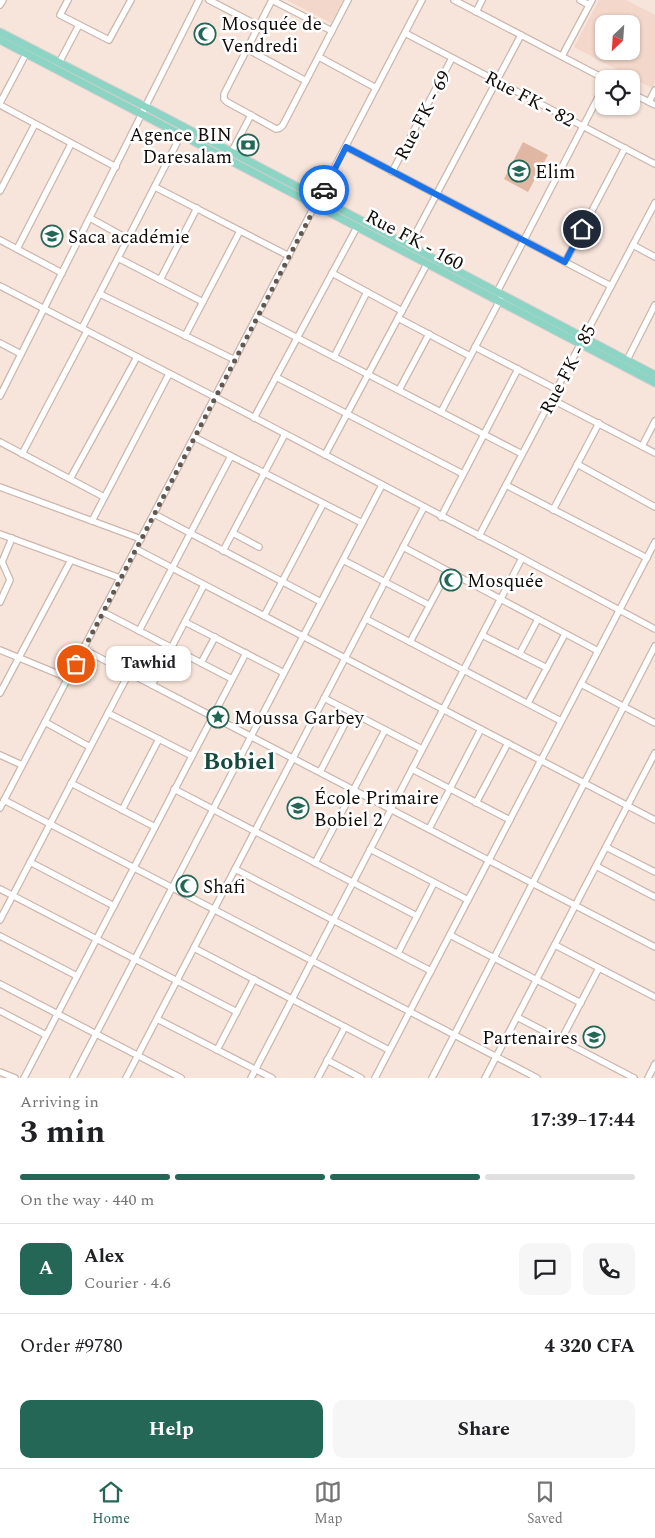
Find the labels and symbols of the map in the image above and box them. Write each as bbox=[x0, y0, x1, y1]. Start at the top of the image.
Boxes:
place label: Mosquée de Vendredi bbox=[221, 10, 322, 61]
north arrow bbox=[595, 15, 640, 60]
mosque icon: Mosquée de Vendredi bbox=[193, 22, 217, 46]
street label: Rue FK - 82 bbox=[479, 63, 579, 135]
street label: Rue FK - 69 bbox=[387, 66, 459, 166]
place label: Agence BIN Daresalam bbox=[130, 121, 232, 172]
bank icon: Agence BIN Daresalam bbox=[236, 133, 260, 157]
place label: Elim bbox=[535, 158, 575, 187]
school or university icon: Elim bbox=[507, 159, 531, 183]
courier bbox=[299, 165, 349, 215]
street label: Rue FK - 160 bbox=[360, 202, 469, 278]
pin bbox=[561, 208, 603, 250]
place label: Saca académie bbox=[68, 223, 190, 252]
school or university icon: Saca académie bbox=[40, 224, 64, 248]
street label: Rue FK - 85 bbox=[532, 320, 604, 420]
place label: Mosquée bbox=[467, 567, 543, 596]
mosque icon: Mosquée bbox=[439, 568, 463, 592]
pin bbox=[55, 643, 97, 685]
callout: Tawhid bbox=[106, 646, 191, 682]
place label: Moussa Garbey bbox=[234, 704, 365, 733]
place icon: Moussa Garbey bbox=[206, 705, 230, 729]
district label: Bobiel bbox=[203, 744, 275, 780]
place label: École Primaire Bobiel 2 bbox=[314, 784, 439, 835]
school or university icon: École Primaire Bobiel 2 bbox=[286, 796, 310, 820]
place label: Shafi bbox=[203, 873, 246, 902]
mosque icon: Shafi bbox=[175, 874, 199, 898]
place label: Partenaires bbox=[482, 1024, 578, 1053]
school or university icon: Partenaires bbox=[582, 1025, 606, 1049]

